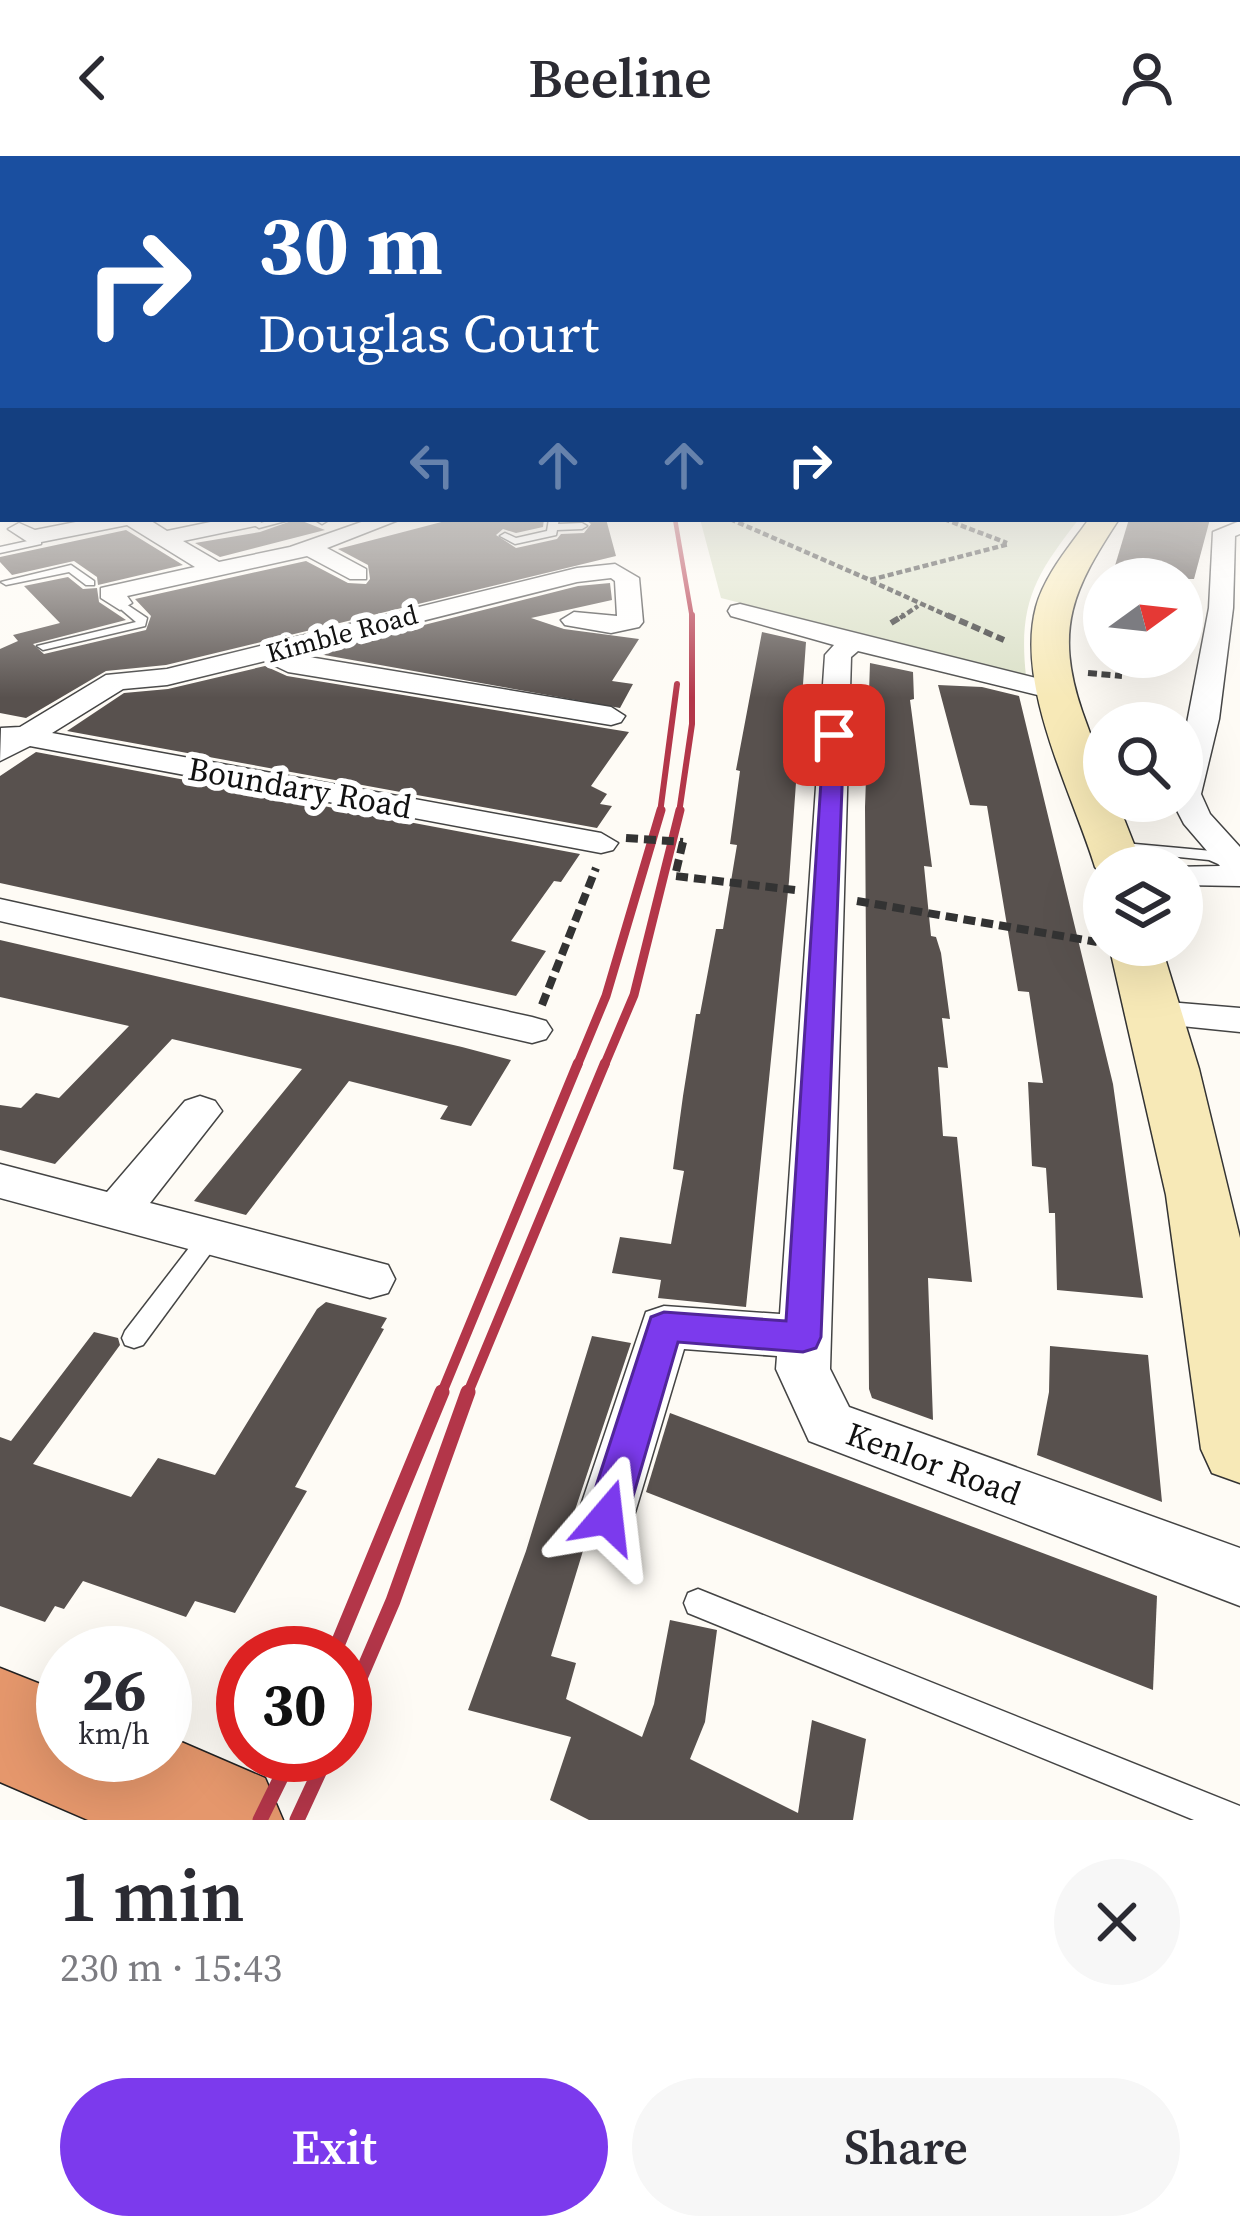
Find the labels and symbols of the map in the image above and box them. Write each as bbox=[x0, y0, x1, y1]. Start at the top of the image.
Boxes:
north arrow bbox=[1083, 558, 1203, 678]
street label: Kimble Road bbox=[262, 596, 422, 671]
pin bbox=[783, 684, 885, 786]
street label: Boundary Road bbox=[184, 746, 416, 829]
street label: Kenlor Road bbox=[840, 1411, 1028, 1516]
position arrow bbox=[544, 1454, 670, 1580]
speed limit sign: 30 bbox=[216, 1626, 372, 1782]

